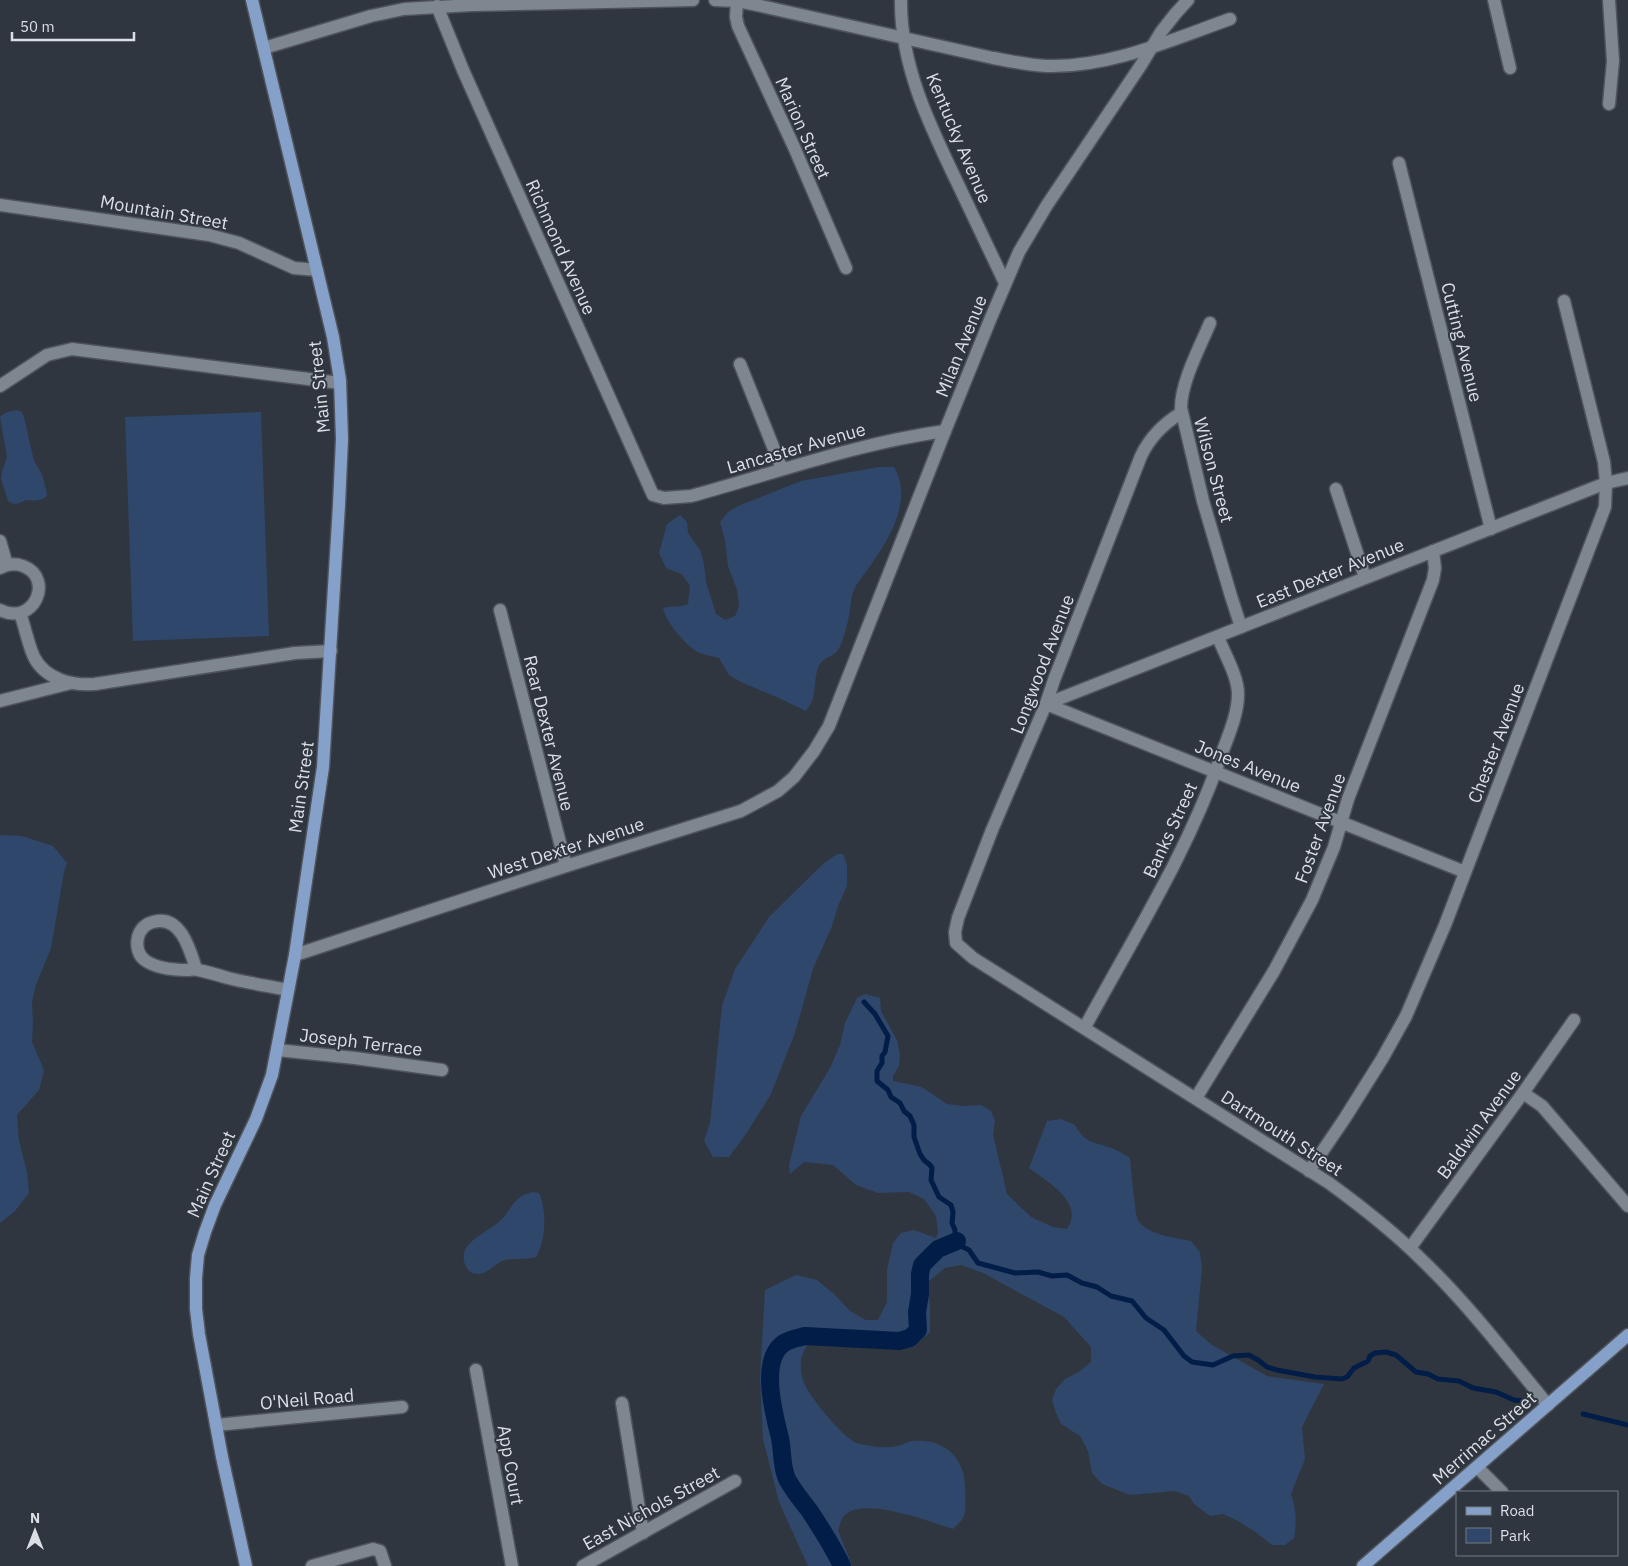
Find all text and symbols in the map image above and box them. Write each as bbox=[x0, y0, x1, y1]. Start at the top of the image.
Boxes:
scale bar bbox=[12, 10, 135, 42]
text: 50 m bbox=[20, 17, 55, 36]
street label: Kentucky Avenue bbox=[921, 69, 997, 207]
street label: Marion Street bbox=[770, 73, 836, 183]
street label: Richmond Avenue bbox=[521, 176, 601, 319]
street label: Mountain Street bbox=[98, 189, 230, 235]
street label: Cutting Avenue bbox=[1436, 280, 1488, 404]
street label: Milan Avenue bbox=[930, 291, 992, 400]
street label: Main Street bbox=[303, 340, 335, 434]
street label: Wilson Street bbox=[1189, 415, 1239, 525]
street label: Lancaster Avenue bbox=[724, 417, 868, 479]
street label: East Dexter Avenue bbox=[1253, 533, 1407, 613]
street label: Longwood Avenue bbox=[1005, 591, 1079, 737]
street label: Rear Dexter Avenue bbox=[519, 653, 579, 813]
street label: Chester Avenue bbox=[1463, 679, 1530, 806]
street label: Jones Avenue bbox=[1192, 734, 1305, 798]
street label: Main Street bbox=[283, 740, 319, 834]
street label: Foster Avenue bbox=[1289, 770, 1351, 886]
street label: Banks Street bbox=[1138, 778, 1202, 882]
street label: West Dexter Avenue bbox=[485, 812, 647, 884]
street label: Joseph Terrace bbox=[298, 1023, 424, 1061]
street label: Baldwin Avenue bbox=[1432, 1065, 1526, 1183]
street label: Dartmouth Street bbox=[1217, 1085, 1347, 1181]
street label: Main Street bbox=[182, 1127, 240, 1221]
street label: O'Neil Road bbox=[259, 1383, 355, 1415]
street label: Merrimac Street bbox=[1427, 1387, 1541, 1489]
street label: App Court bbox=[493, 1423, 529, 1507]
street label: East Nichols Street bbox=[578, 1461, 724, 1555]
legend bbox=[1456, 1491, 1618, 1556]
text: Road bbox=[1500, 1501, 1535, 1520]
north arrow bbox=[10, 1506, 60, 1556]
text: N bbox=[30, 1509, 40, 1527]
text: Park bbox=[1500, 1526, 1530, 1545]

